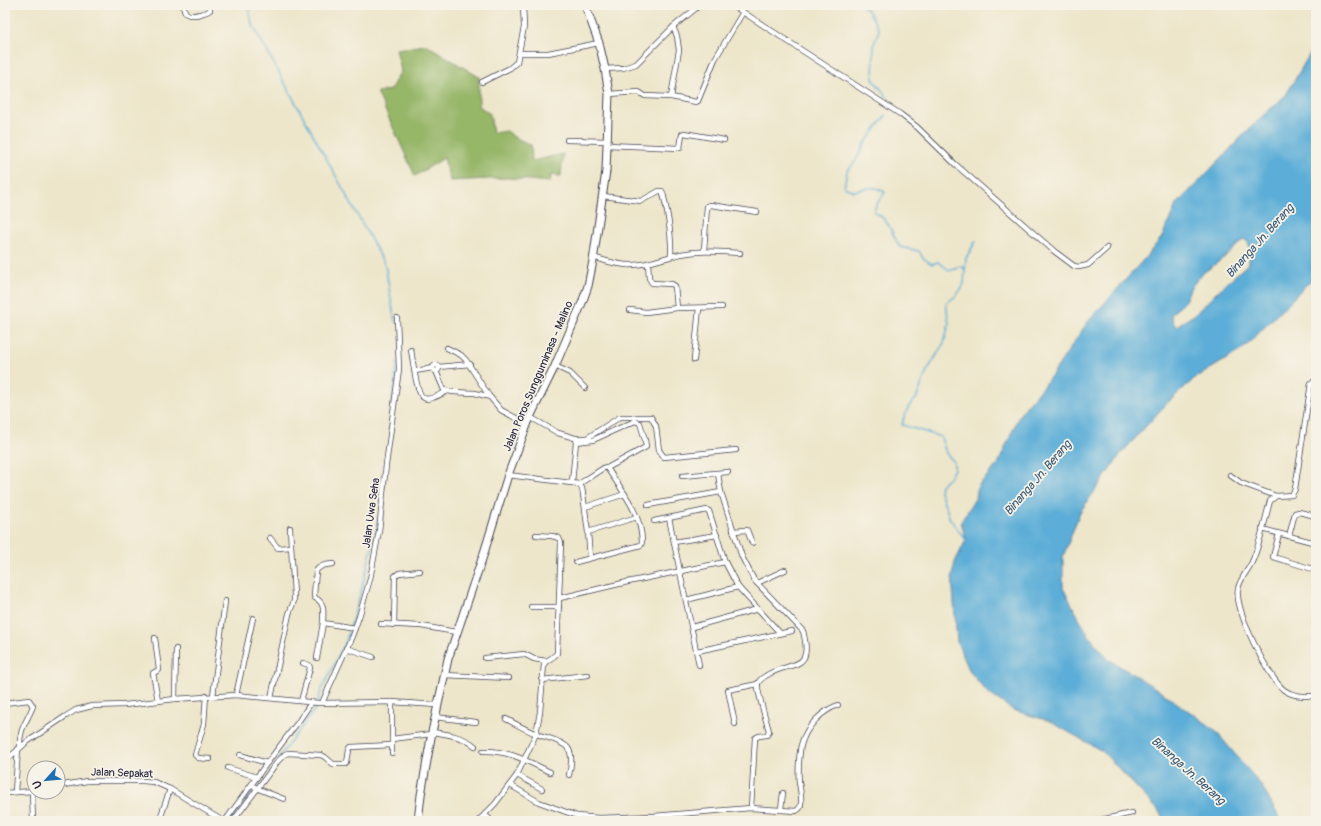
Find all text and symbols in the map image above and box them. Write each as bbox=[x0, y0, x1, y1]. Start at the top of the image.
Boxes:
water label: Binanga Jn. Berang bbox=[1223, 200, 1298, 281]
street label: Jalan Poros Sungguminasa - Malino bbox=[500, 299, 576, 453]
water label: Binanga Jn. Berang bbox=[1001, 437, 1075, 519]
street label: Jalan Uwa Seha bbox=[360, 477, 382, 549]
water label: Binanga Jn. Berang bbox=[1148, 734, 1229, 809]
north arrow bbox=[26, 760, 66, 800]
street label: Jalan Sepakat bbox=[91, 765, 154, 781]
text: U bbox=[30, 778, 45, 791]

